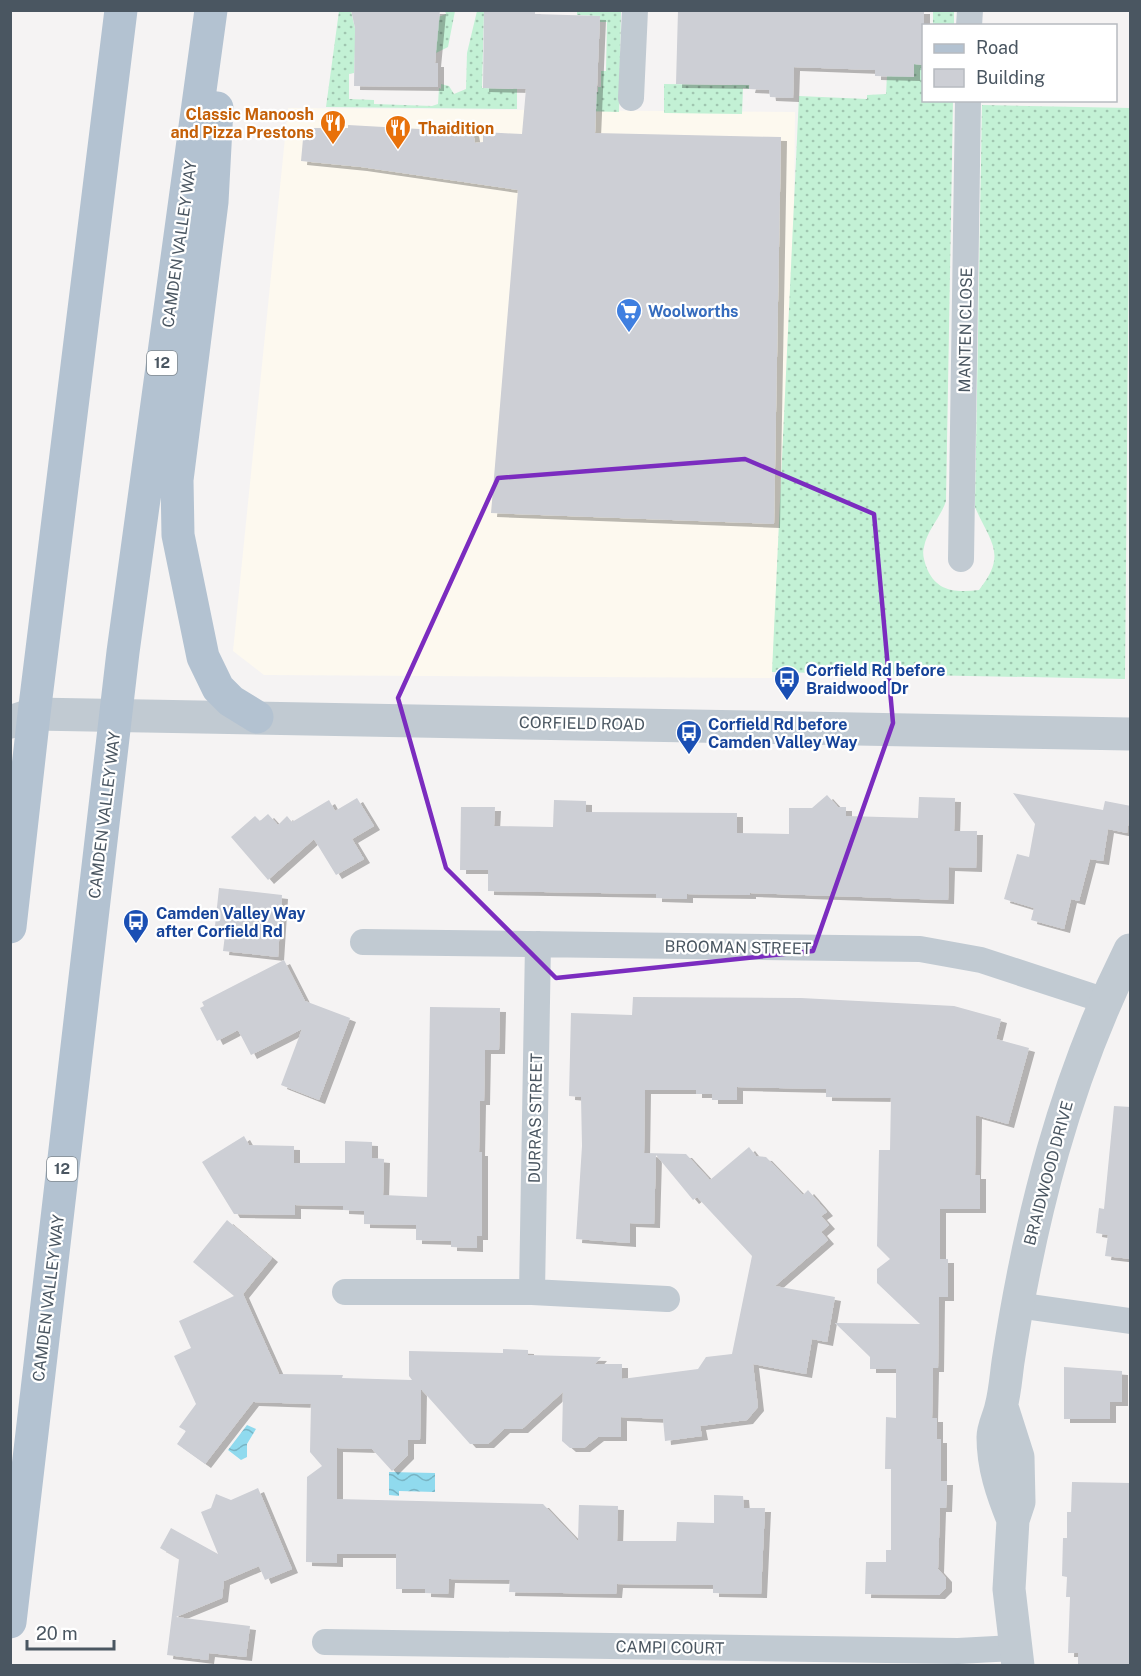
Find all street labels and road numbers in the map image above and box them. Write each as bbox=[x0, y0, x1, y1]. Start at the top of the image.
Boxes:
street label: CAMDEN VALLEY WAY bbox=[158, 159, 201, 329]
street label: MANTEN CLOSE bbox=[955, 267, 976, 393]
road number: 12 bbox=[147, 351, 177, 375]
street label: CORFIELD ROAD bbox=[519, 713, 645, 734]
street label: CAMDEN VALLEY WAY bbox=[85, 730, 124, 900]
street label: BROOMAN STREET bbox=[664, 937, 812, 958]
street label: DURRAS STREET bbox=[525, 1052, 546, 1183]
street label: BRAIDWOOD DRIVE bbox=[1020, 1099, 1077, 1247]
road number: 12 bbox=[47, 1157, 77, 1181]
street label: CAMDEN VALLEY WAY bbox=[29, 1213, 68, 1383]
street label: CAMPI COURT bbox=[615, 1637, 725, 1658]

